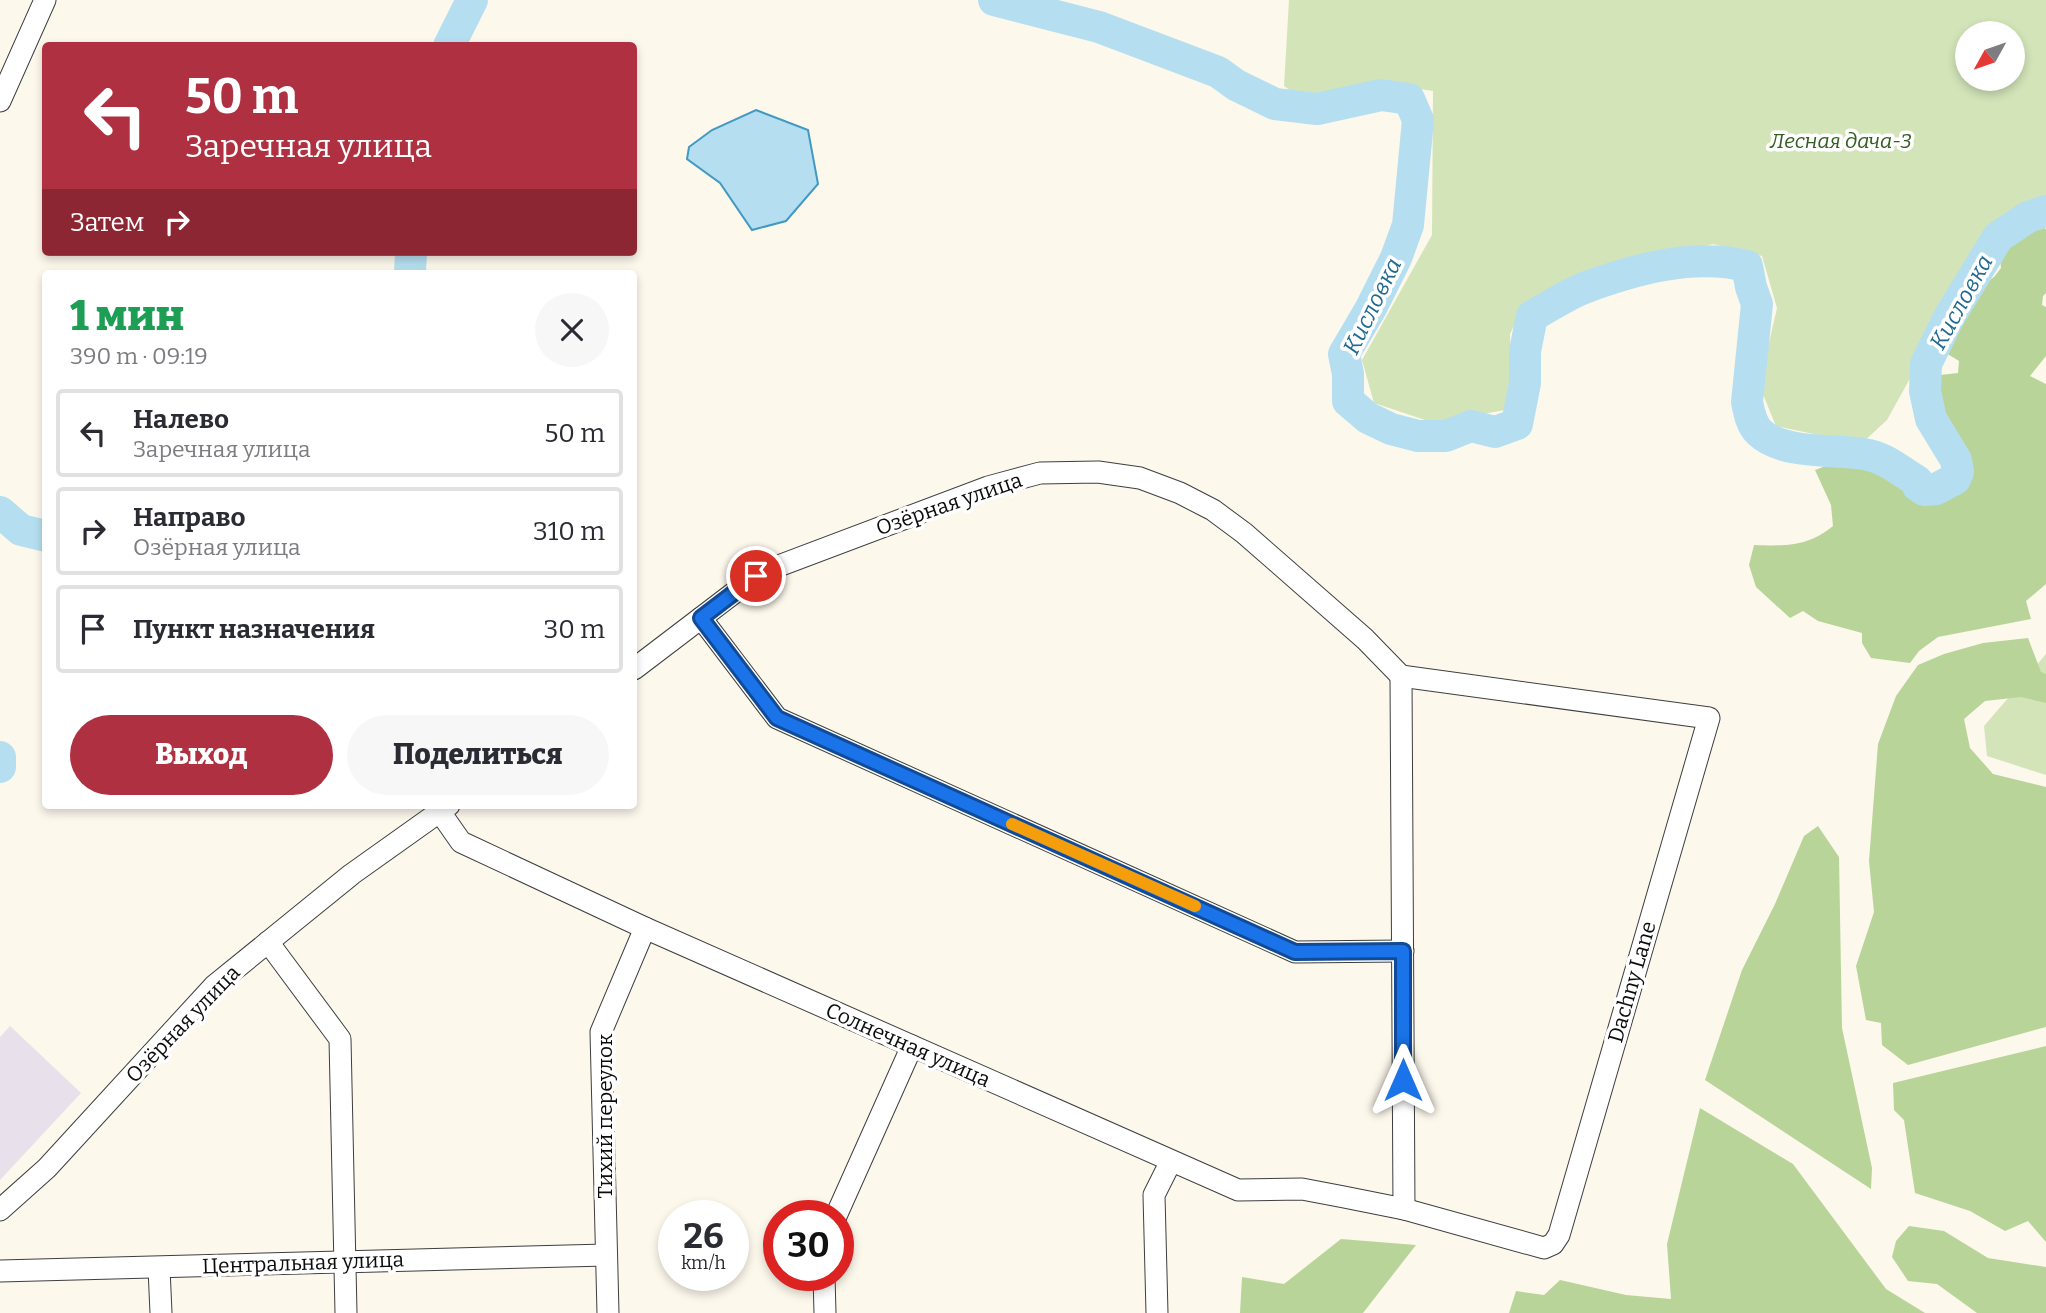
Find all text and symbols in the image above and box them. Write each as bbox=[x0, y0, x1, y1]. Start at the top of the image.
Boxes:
north arrow bbox=[1955, 21, 2025, 91]
map controls bbox=[1955, 21, 2025, 91]
text: 50 m bbox=[185, 67, 298, 126]
icon: left bbox=[70, 70, 161, 161]
text: Заречная улица bbox=[185, 127, 432, 165]
park label: Лесная дача-3 bbox=[1769, 128, 1912, 154]
icon: right bbox=[158, 203, 196, 241]
text: Затем bbox=[70, 207, 144, 238]
water label: Кисловка bbox=[1924, 250, 1998, 354]
water label: Кисловка bbox=[1337, 253, 1407, 359]
text: 1 мин bbox=[70, 291, 184, 341]
button: close bbox=[535, 293, 609, 367]
text: 390 m · 09:19 bbox=[70, 342, 208, 370]
text: Налево bbox=[133, 404, 229, 435]
icon: left bbox=[74, 414, 112, 452]
text: 50 m bbox=[544, 418, 605, 449]
text: Заречная улица bbox=[133, 435, 311, 463]
street label: Озёрная улица bbox=[872, 467, 1026, 541]
text: Направо bbox=[133, 502, 246, 533]
icon: right bbox=[74, 512, 112, 550]
text: 310 m bbox=[533, 516, 605, 547]
text: Озёрная улица bbox=[133, 533, 301, 561]
pin bbox=[726, 546, 786, 606]
icon: arrive bbox=[737, 557, 775, 595]
icon: arrive bbox=[74, 610, 112, 648]
text: Пункт назначения bbox=[133, 614, 375, 645]
text: 30 m bbox=[544, 614, 605, 645]
button: Выход bbox=[70, 715, 333, 795]
button: Поделиться bbox=[347, 715, 609, 795]
street label: Dachny Lane bbox=[1602, 918, 1662, 1046]
street label: Озёрная улица bbox=[120, 960, 246, 1088]
street label: Солнечная улица bbox=[822, 997, 995, 1093]
street label: Тихий переулок bbox=[592, 1033, 618, 1198]
position arrow bbox=[1366, 1043, 1440, 1117]
speed limit sign: 30 bbox=[763, 1200, 854, 1291]
text: 26 bbox=[683, 1215, 724, 1257]
street label: Центральная улица bbox=[202, 1246, 405, 1280]
text: km/h bbox=[681, 1252, 726, 1274]

